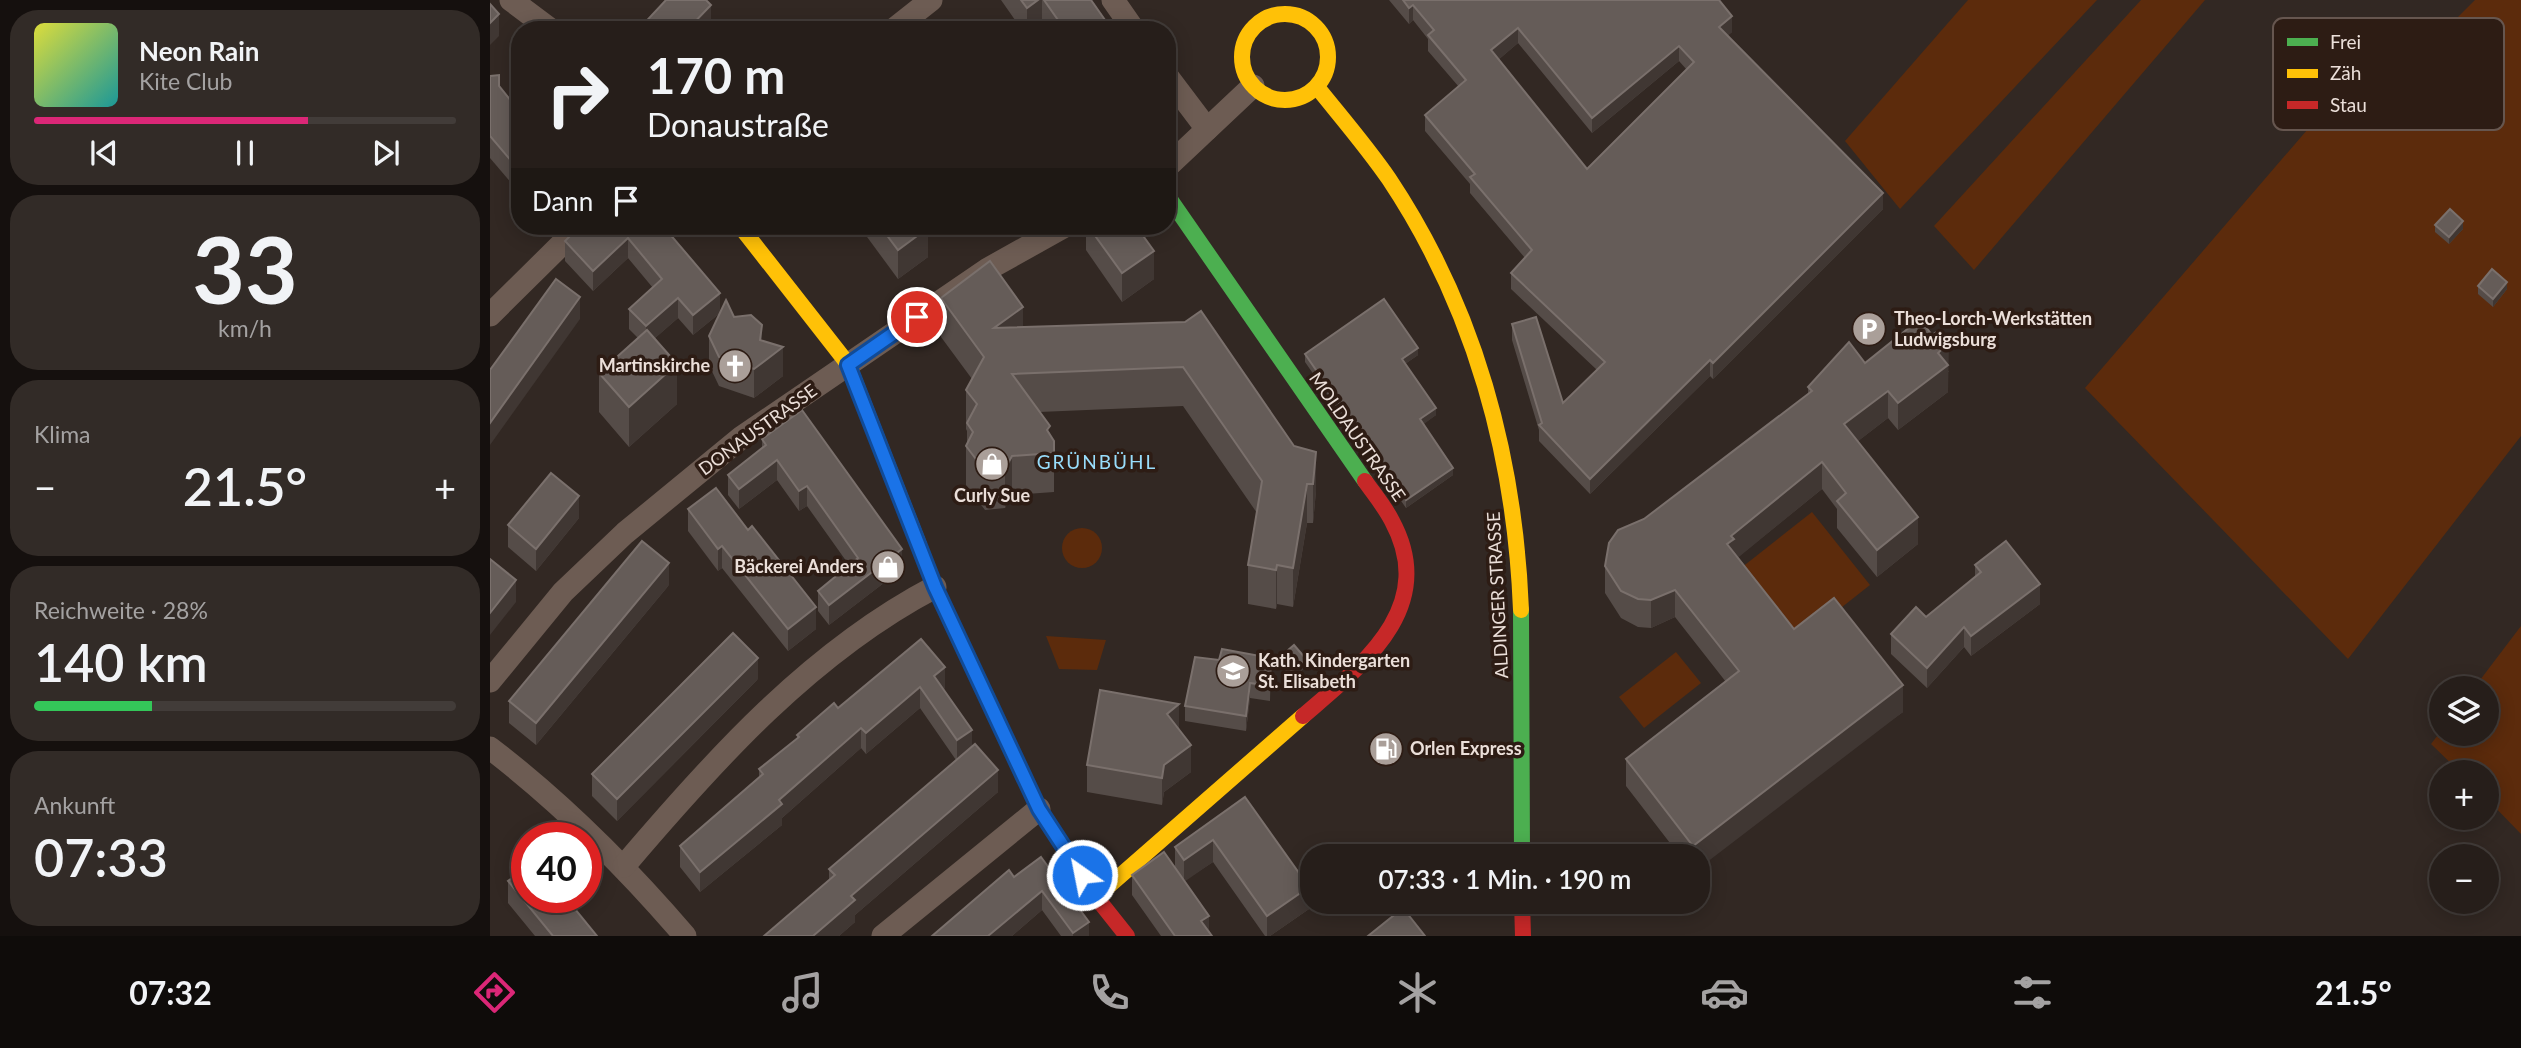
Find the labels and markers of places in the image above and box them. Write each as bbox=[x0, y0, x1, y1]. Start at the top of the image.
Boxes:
pin bbox=[887, 287, 947, 347]
place label: Theo-Lorch-Werkstätten Ludwigsburg bbox=[1894, 307, 2092, 350]
parking icon: Theo-Lorch-Werkstätten Ludwigsburg bbox=[1850, 310, 1888, 348]
church icon: Martinskirche bbox=[716, 347, 754, 385]
place label: Martinskirche bbox=[599, 354, 710, 376]
shop icon: Curly Sue bbox=[973, 445, 1011, 483]
place label: Curly Sue bbox=[954, 484, 1030, 506]
shop icon: Bäckerei Anders bbox=[869, 548, 907, 586]
place label: Bäckerei Anders bbox=[734, 555, 864, 577]
place label: Kath. Kindergarten St. Elisabeth bbox=[1258, 649, 1410, 692]
school or university icon: Kath. Kindergarten St. Elisabeth bbox=[1214, 652, 1252, 690]
fuel station icon: Orlen Express bbox=[1367, 730, 1405, 768]
place label: Orlen Express bbox=[1410, 737, 1522, 759]

